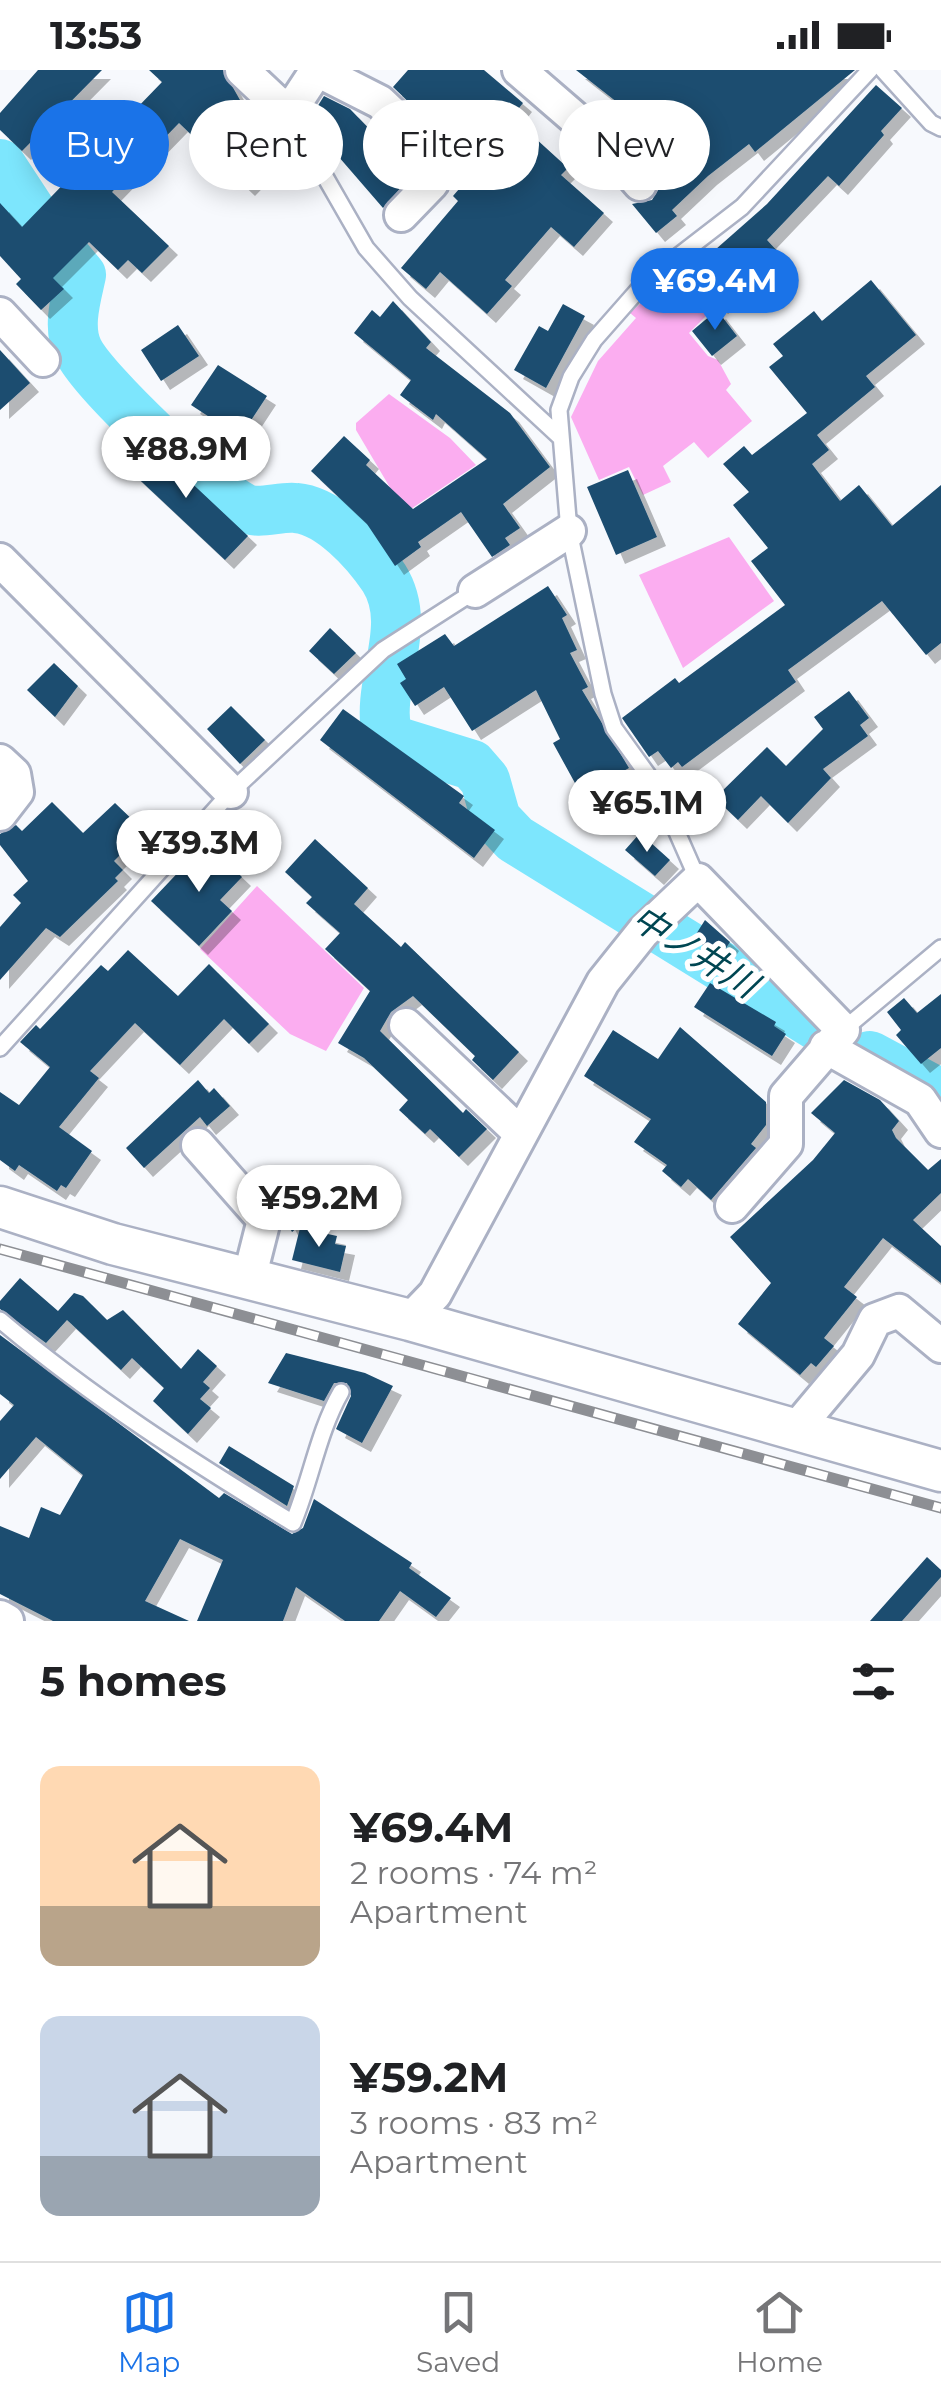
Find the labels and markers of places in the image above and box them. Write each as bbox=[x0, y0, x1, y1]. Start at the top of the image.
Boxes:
pin: ¥69.4M bbox=[634, 248, 796, 333]
pin: ¥88.9M bbox=[105, 416, 267, 501]
pin: ¥65.1M bbox=[566, 770, 728, 855]
pin: ¥39.3M bbox=[118, 810, 280, 895]
pin: ¥59.2M bbox=[238, 1165, 400, 1250]

